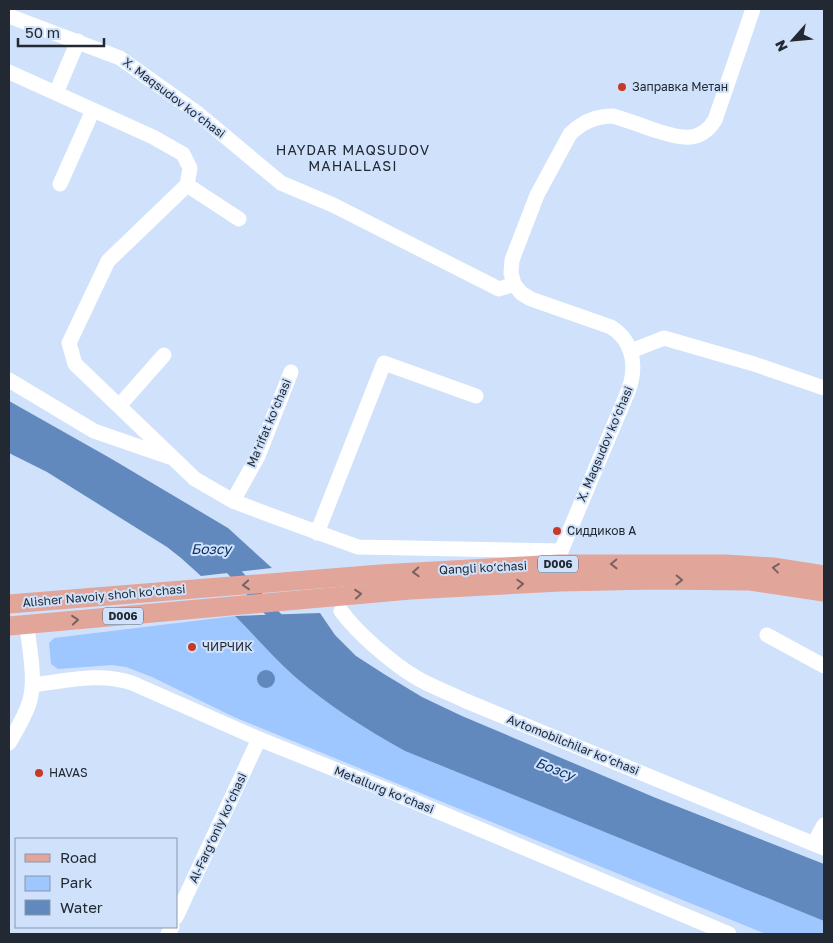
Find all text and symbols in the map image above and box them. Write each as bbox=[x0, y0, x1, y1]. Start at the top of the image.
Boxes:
scale bar bbox=[18, 15, 104, 47]
north arrow bbox=[768, 15, 818, 65]
text: 50 m bbox=[25, 23, 60, 41]
text: N bbox=[771, 38, 791, 55]
street label: X. Maqsudov ko‘chasi bbox=[120, 54, 228, 141]
place label: Заправка Метан bbox=[632, 79, 728, 94]
marker: Заправка Метан bbox=[616, 81, 628, 93]
district label: HAYDAR MAQSUDOV MAHALLASI bbox=[276, 141, 430, 174]
street label: Maʼrifat ko‘chasi bbox=[243, 376, 294, 469]
street label: X. Maqsudov ko‘chasi bbox=[573, 384, 636, 504]
place label: Сиддиков А bbox=[567, 523, 636, 538]
marker: Сиддиков А bbox=[551, 525, 563, 537]
water label: Бозсу bbox=[191, 540, 233, 557]
road number: D006 bbox=[538, 556, 578, 572]
street label: Qangli ko‘chasi bbox=[439, 558, 527, 577]
one-way arrow bbox=[609, 558, 617, 569]
one-way arrow bbox=[772, 563, 780, 574]
one-way arrow bbox=[412, 566, 420, 577]
one-way arrow bbox=[676, 575, 683, 585]
one-way arrow bbox=[242, 579, 250, 590]
one-way arrow bbox=[516, 579, 524, 590]
street label: Alisher Navoiy shoh koʻchasi bbox=[22, 581, 186, 610]
one-way arrow bbox=[354, 589, 362, 600]
road number: D006 bbox=[103, 608, 143, 624]
one-way arrow bbox=[72, 615, 80, 626]
place label: ЧИРЧИК bbox=[202, 639, 253, 654]
marker: ЧИРЧИК bbox=[186, 641, 198, 653]
street label: Avtomobilchilar ko‘chasi bbox=[505, 711, 642, 778]
water label: Бозсу bbox=[533, 753, 579, 784]
street label: Metallurg ko‘chasi bbox=[332, 763, 436, 816]
place label: HAVAS bbox=[49, 765, 88, 780]
marker: HAVAS bbox=[33, 767, 45, 779]
street label: Al-Farg‘oniy ko‘chasi bbox=[185, 770, 250, 885]
legend bbox=[15, 838, 178, 928]
text: Road bbox=[60, 848, 97, 866]
text: Park bbox=[60, 873, 93, 891]
text: Water bbox=[60, 898, 103, 916]

